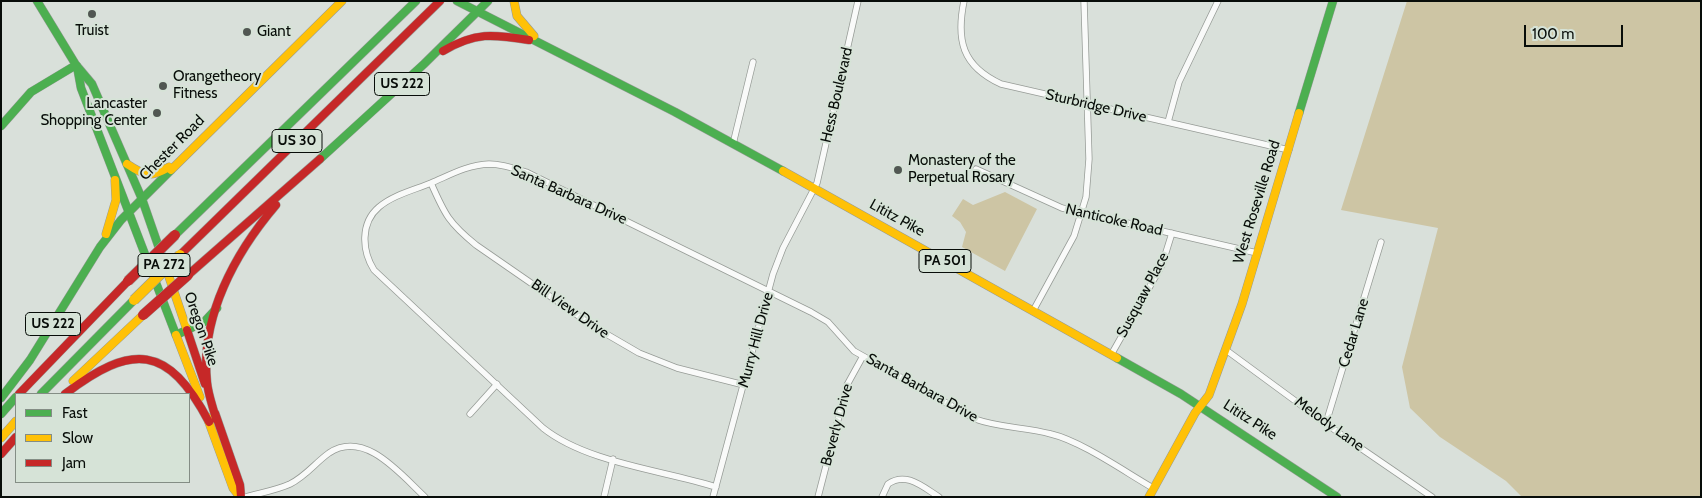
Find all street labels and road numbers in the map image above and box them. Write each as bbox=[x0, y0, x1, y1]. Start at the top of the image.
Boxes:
street label: Hess Boulevard bbox=[817, 46, 857, 144]
road number: US 222 bbox=[374, 72, 430, 96]
street label: Sturbridge Drive bbox=[1044, 86, 1148, 126]
street label: Chester Road bbox=[136, 112, 208, 184]
road number: US 30 bbox=[272, 130, 322, 152]
street label: West Roseville Road bbox=[1230, 138, 1284, 266]
street label: Santa Barbara Drive bbox=[508, 161, 630, 229]
street label: Lititz Pike bbox=[866, 196, 928, 240]
street label: Nanticoke Road bbox=[1064, 200, 1164, 240]
street label: Susquaw Place bbox=[1113, 249, 1173, 341]
road number: PA 501 bbox=[919, 250, 971, 272]
road number: PA 272 bbox=[138, 254, 190, 276]
street label: Bill View Drive bbox=[528, 276, 612, 342]
street label: Oregon Pike bbox=[180, 290, 222, 368]
street label: Murry Hill Drive bbox=[735, 290, 777, 390]
street label: Cedar Lane bbox=[1335, 296, 1373, 370]
road number: US 222 bbox=[26, 312, 80, 336]
street label: Santa Barbara Drive bbox=[863, 350, 981, 426]
street label: Beverly Drive bbox=[817, 382, 857, 468]
street label: Melody Lane bbox=[1291, 393, 1367, 455]
street label: Lititz Pike bbox=[1220, 396, 1280, 444]

